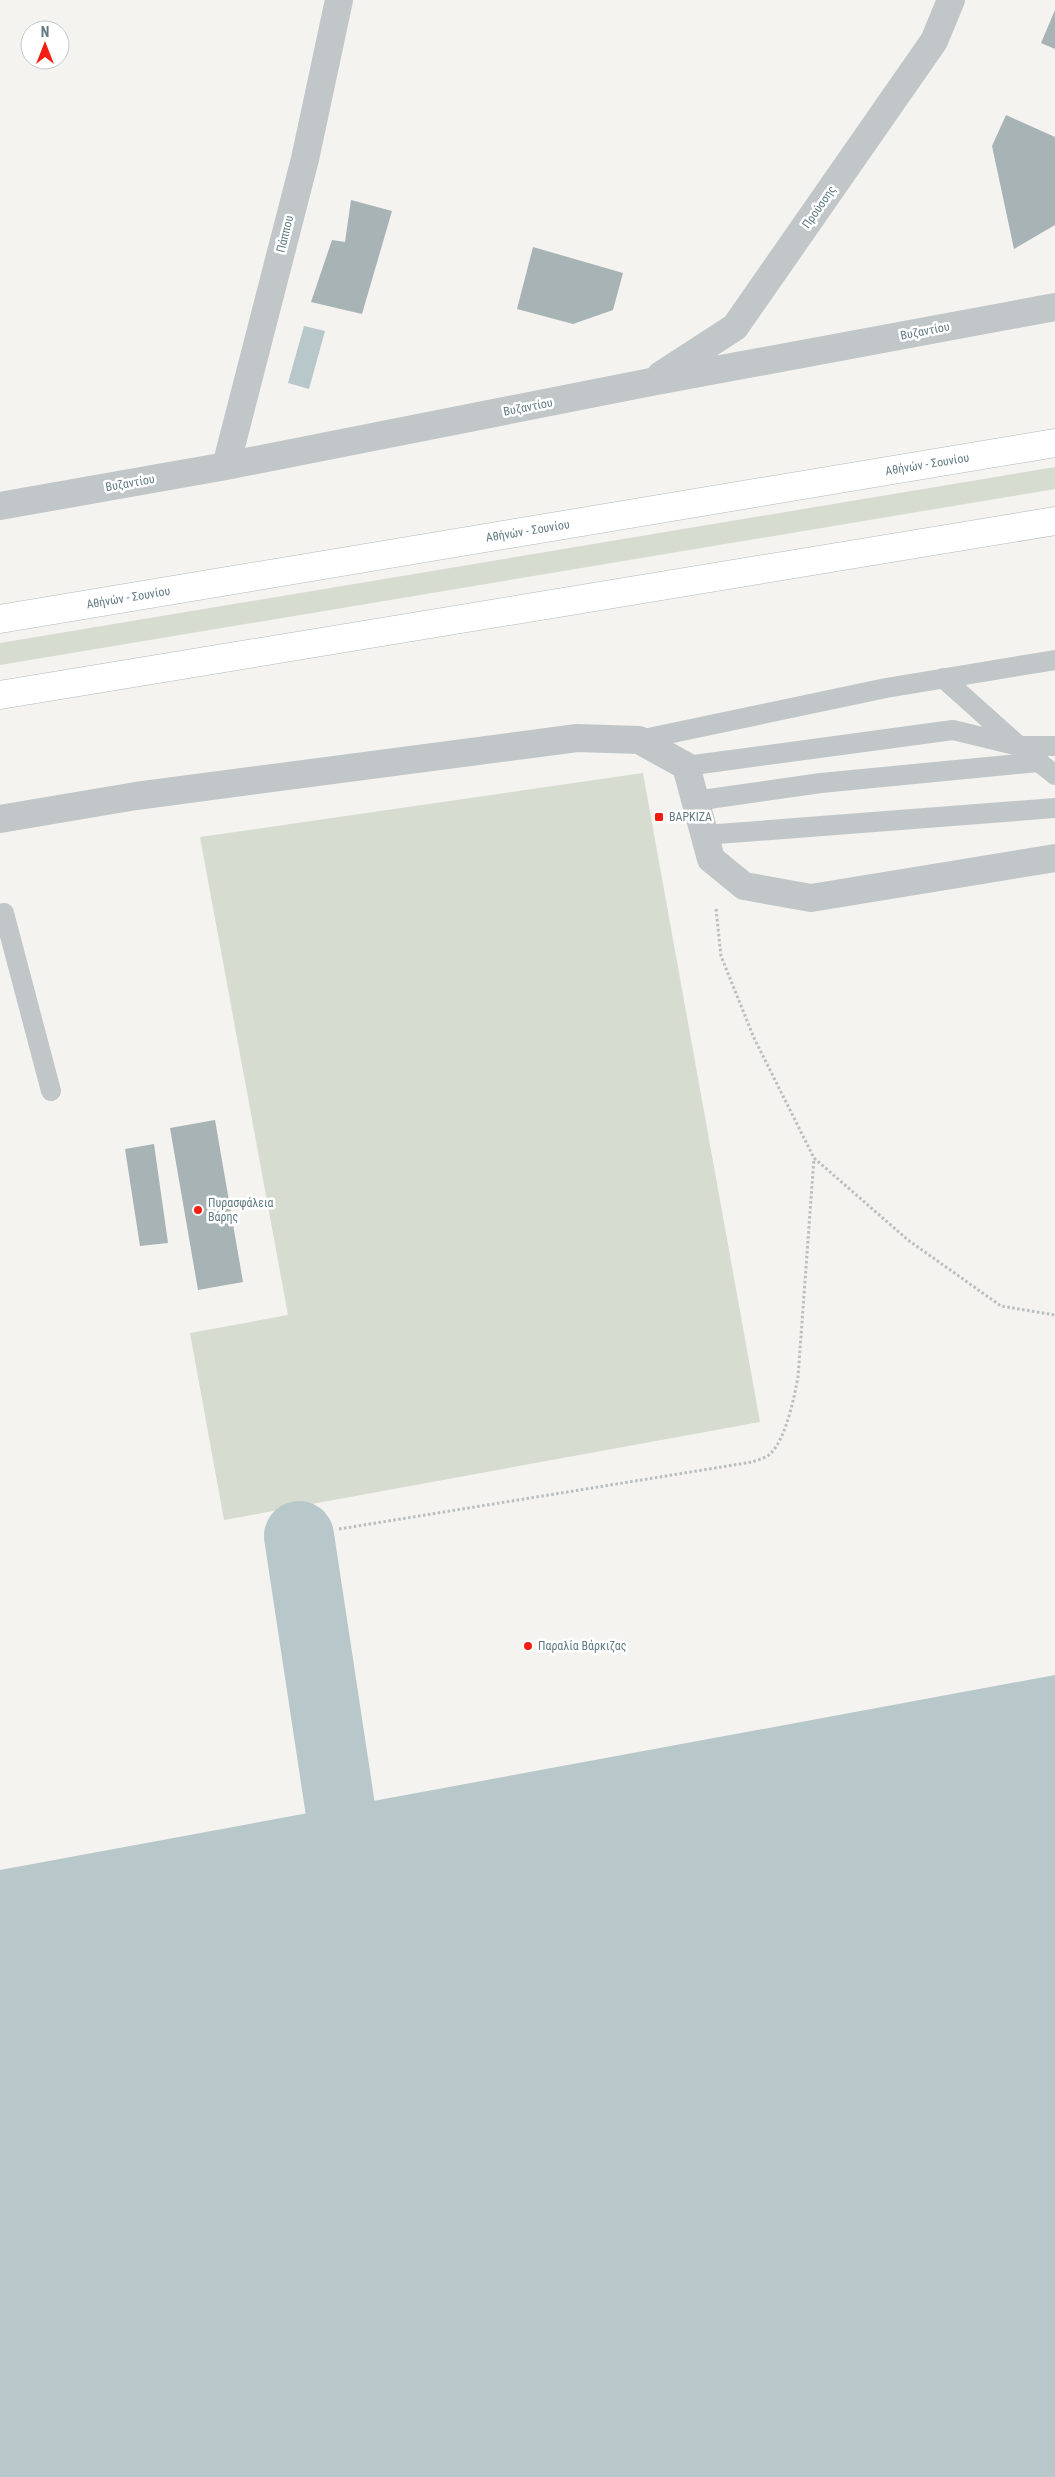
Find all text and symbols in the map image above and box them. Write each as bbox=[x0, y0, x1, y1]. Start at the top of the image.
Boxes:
north arrow bbox=[20, 20, 70, 70]
text: N bbox=[41, 24, 49, 40]
street label: Προύσσης bbox=[799, 183, 839, 231]
street label: Πάππου bbox=[274, 214, 296, 254]
street label: Βυζαντίου bbox=[899, 319, 951, 343]
street label: Βυζαντίου bbox=[502, 395, 554, 419]
street label: Αθήνών - Σουνίου bbox=[884, 450, 970, 478]
street label: Βυζαντίου bbox=[104, 472, 156, 494]
street label: Αθήνών - Σουνίου bbox=[485, 517, 571, 545]
street label: Αθήνών - Σουνίου bbox=[85, 584, 171, 611]
place label: ΒΑΡΚΙΖΑ bbox=[669, 810, 712, 824]
marker: ΒΑΡΚΙΖΑ bbox=[653, 811, 665, 823]
place label: Πυρασφάλεια Βάρης bbox=[208, 1196, 273, 1224]
marker: Πυρασφάλεια Βάρης bbox=[192, 1204, 204, 1216]
place label: Παραλία Βάρκιζας bbox=[538, 1639, 627, 1653]
marker: Παραλία Βάρκιζας bbox=[522, 1640, 534, 1652]

